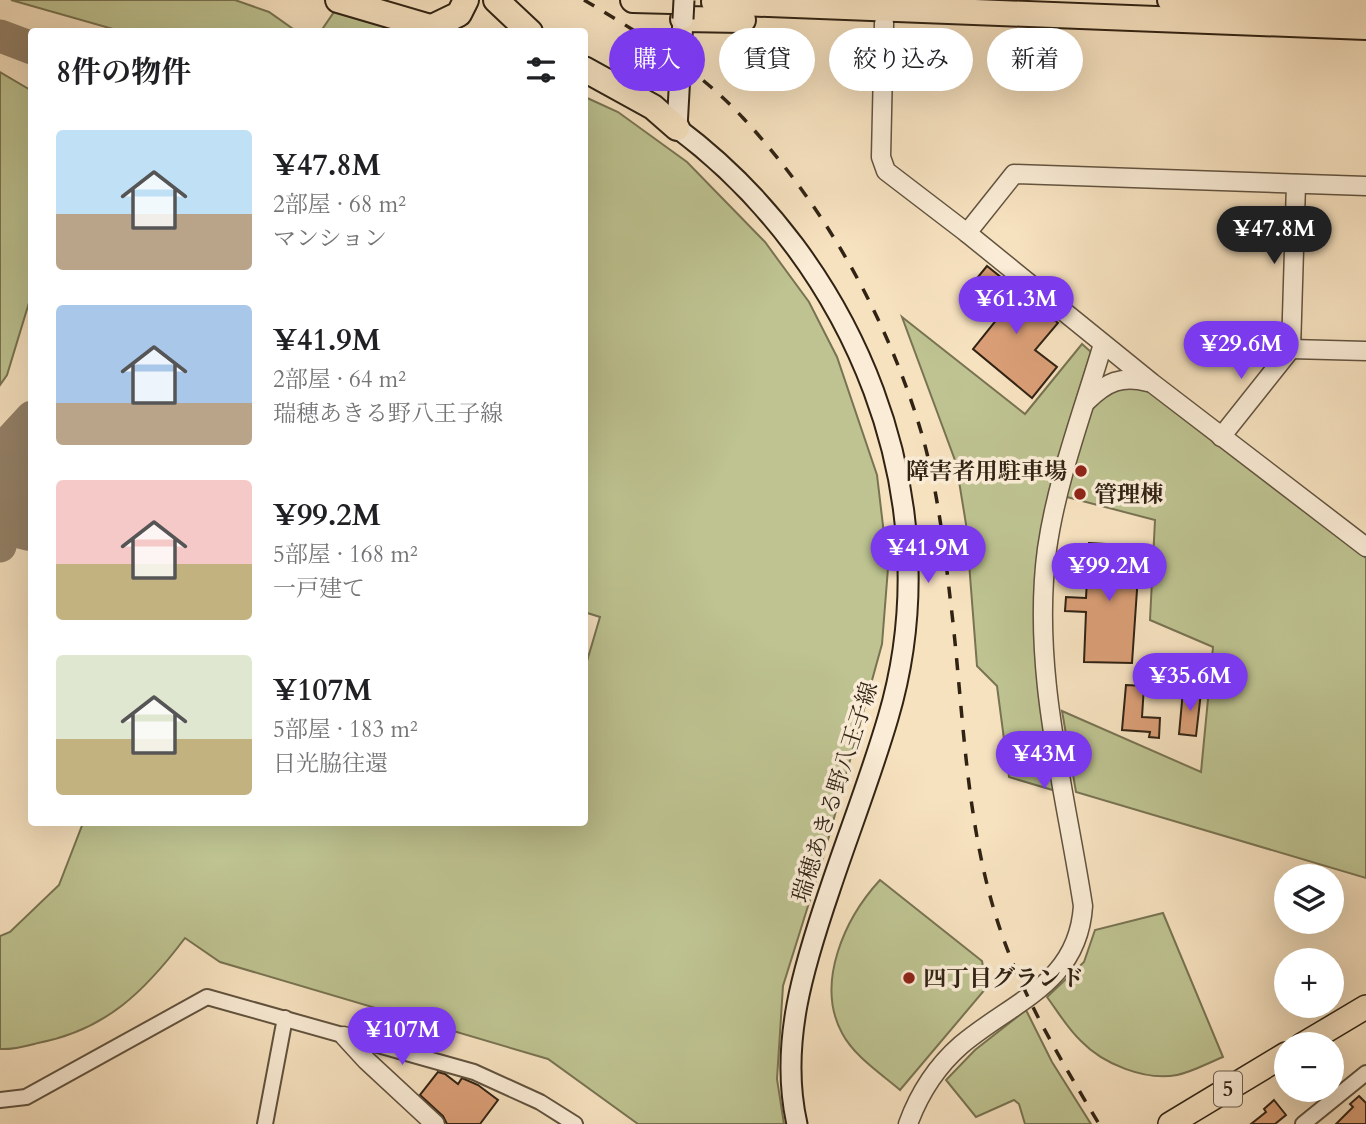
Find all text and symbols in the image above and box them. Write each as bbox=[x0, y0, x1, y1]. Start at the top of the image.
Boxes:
chip: 購入 bbox=[609, 28, 705, 91]
chip: 賃貸 bbox=[719, 28, 815, 91]
chip: 絞り込み bbox=[829, 28, 973, 91]
chip: 新着 bbox=[987, 28, 1083, 91]
icon: filters bbox=[522, 51, 560, 89]
text: 8件の物件 bbox=[56, 52, 191, 93]
text: ¥47.8M bbox=[273, 145, 381, 186]
icon: home bbox=[112, 158, 196, 242]
text: 2部屋 · 68 m² bbox=[273, 189, 406, 220]
pin: ¥47.8M bbox=[1217, 206, 1331, 266]
text: ¥47.8M bbox=[1233, 213, 1315, 244]
text: マンション bbox=[273, 223, 387, 254]
pin: ¥61.3M bbox=[959, 276, 1073, 336]
text: ¥61.3M bbox=[975, 283, 1057, 314]
text: ¥41.9M bbox=[273, 320, 381, 361]
pin: ¥29.6M bbox=[1184, 322, 1298, 381]
text: ¥29.6M bbox=[1200, 328, 1282, 359]
icon: home bbox=[112, 333, 196, 417]
text: 2部屋 · 64 m² bbox=[273, 364, 406, 395]
text: 瑞穂あきる野八王子線 bbox=[273, 398, 503, 429]
place label: 障害者用駐車場 bbox=[906, 456, 1067, 487]
marker: 障害者用駐車場 bbox=[1073, 463, 1089, 479]
place label: 管理棟 bbox=[1094, 479, 1163, 510]
marker: 管理棟 bbox=[1072, 486, 1088, 502]
text: ¥99.2M bbox=[273, 495, 381, 536]
icon: home bbox=[112, 508, 196, 592]
pin: ¥41.9M bbox=[871, 526, 985, 585]
text: ¥41.9M bbox=[887, 532, 969, 563]
text: 5部屋 · 168 m² bbox=[273, 539, 418, 570]
pin: ¥99.2M bbox=[1052, 544, 1166, 603]
text: ¥99.2M bbox=[1068, 550, 1150, 581]
text: 一戸建て bbox=[273, 573, 365, 604]
pin: ¥35.6M bbox=[1133, 654, 1247, 713]
text: ¥35.6M bbox=[1149, 660, 1231, 691]
text: ¥107M bbox=[273, 670, 372, 711]
street label: 瑞穂あきる野八王子線 bbox=[785, 678, 885, 906]
icon: home bbox=[112, 683, 196, 767]
text: 5部屋 · 183 m² bbox=[273, 714, 418, 745]
pin: ¥43M bbox=[1003, 732, 1085, 791]
text: ¥43M bbox=[1012, 738, 1076, 769]
text: 日光脇往還 bbox=[273, 748, 388, 779]
map controls bbox=[1274, 864, 1344, 1102]
button: layers bbox=[1274, 864, 1344, 934]
button: + bbox=[1274, 948, 1344, 1018]
place label: 四丁目グランド bbox=[923, 963, 1084, 994]
marker: 四丁目グランド bbox=[901, 970, 917, 986]
pin: ¥107M bbox=[353, 1007, 451, 1067]
text: ¥107M bbox=[364, 1014, 440, 1045]
button: − bbox=[1274, 1032, 1344, 1102]
road number: 5 bbox=[1214, 1072, 1242, 1106]

